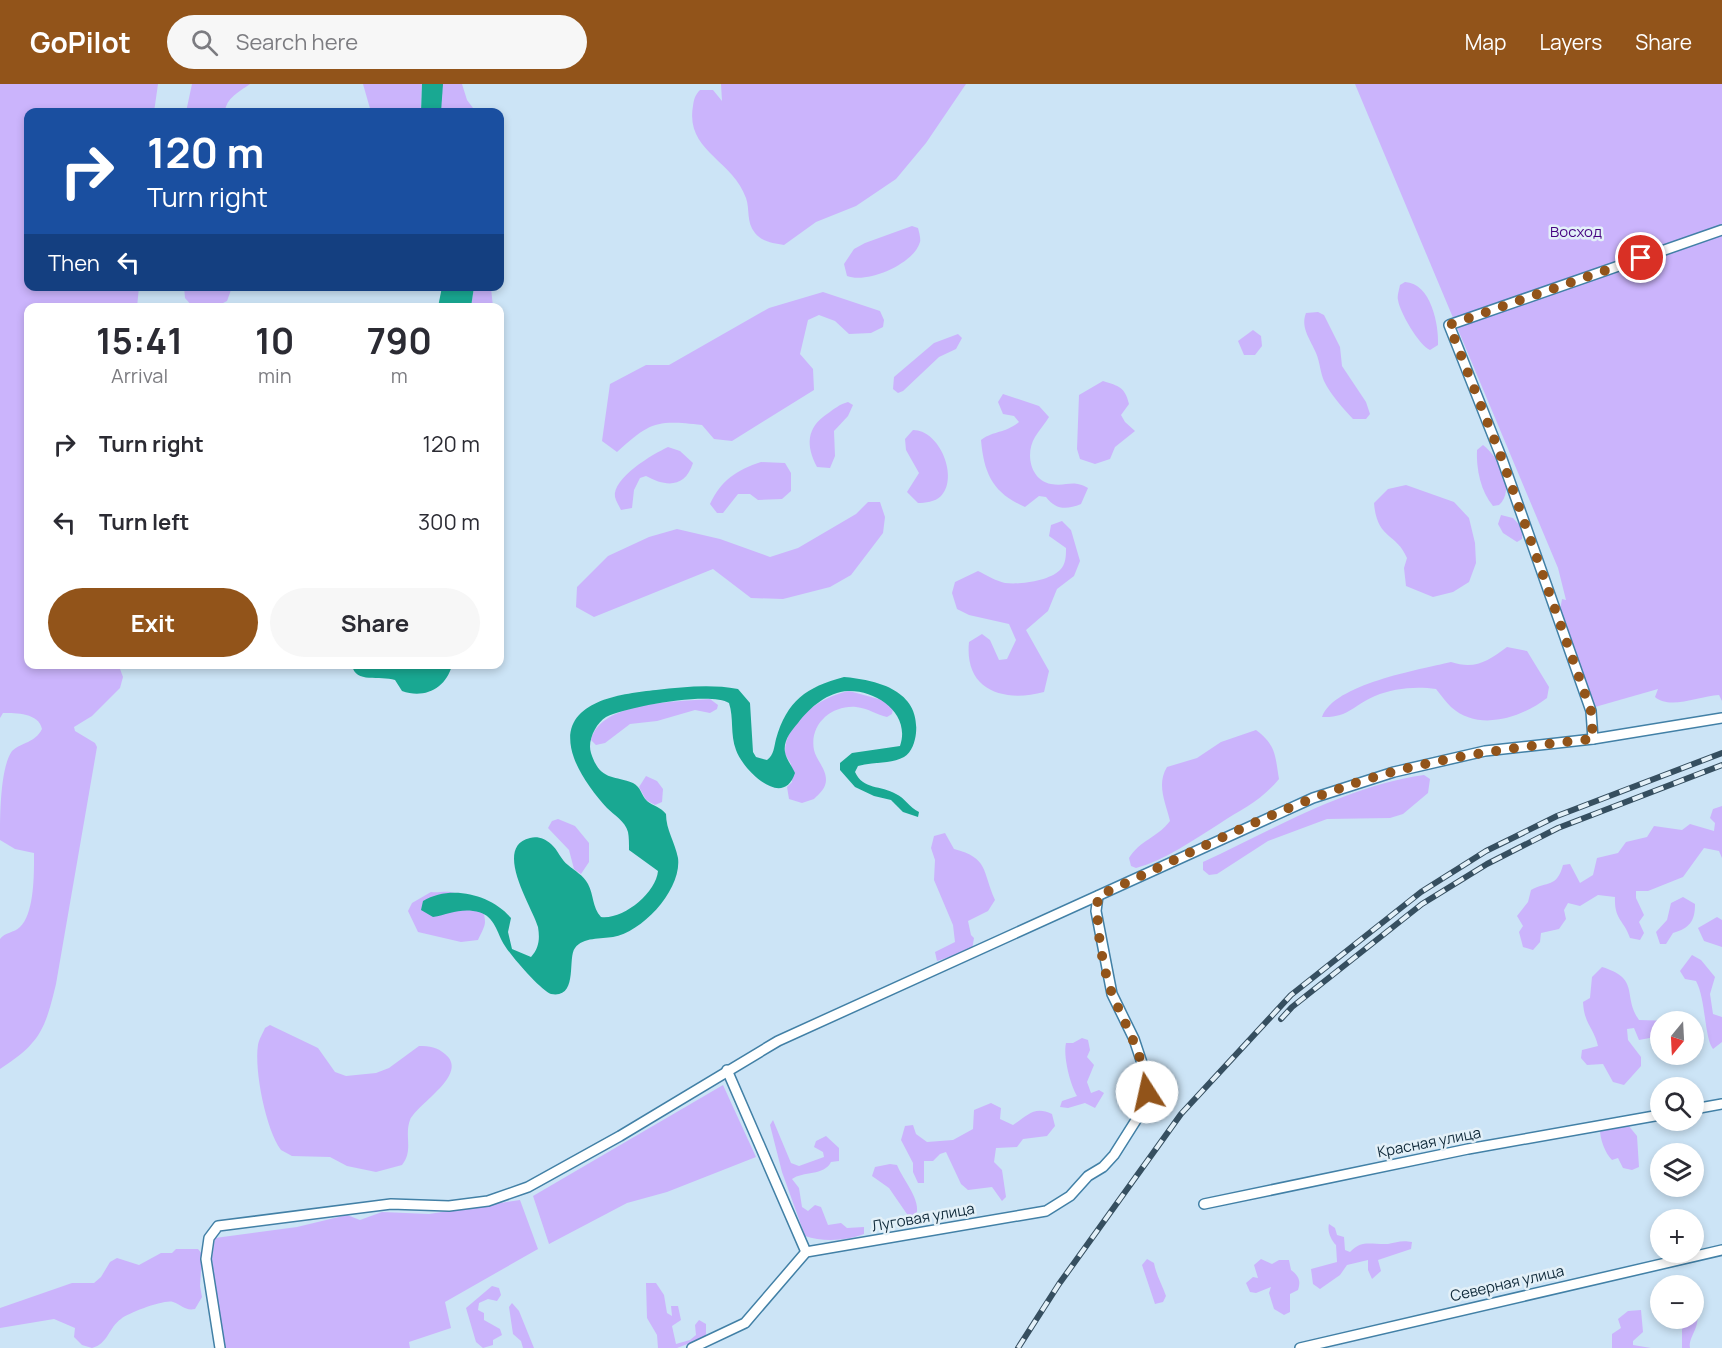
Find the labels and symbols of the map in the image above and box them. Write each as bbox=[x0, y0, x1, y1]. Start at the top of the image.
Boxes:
park label: Восход bbox=[1550, 221, 1602, 242]
pin bbox=[1615, 232, 1666, 283]
north arrow bbox=[1650, 1011, 1704, 1065]
position arrow bbox=[1115, 1060, 1179, 1124]
street label: Красная улица bbox=[1375, 1122, 1483, 1162]
street label: Луговая улица bbox=[870, 1198, 976, 1236]
street label: Северная улица bbox=[1448, 1260, 1566, 1306]

